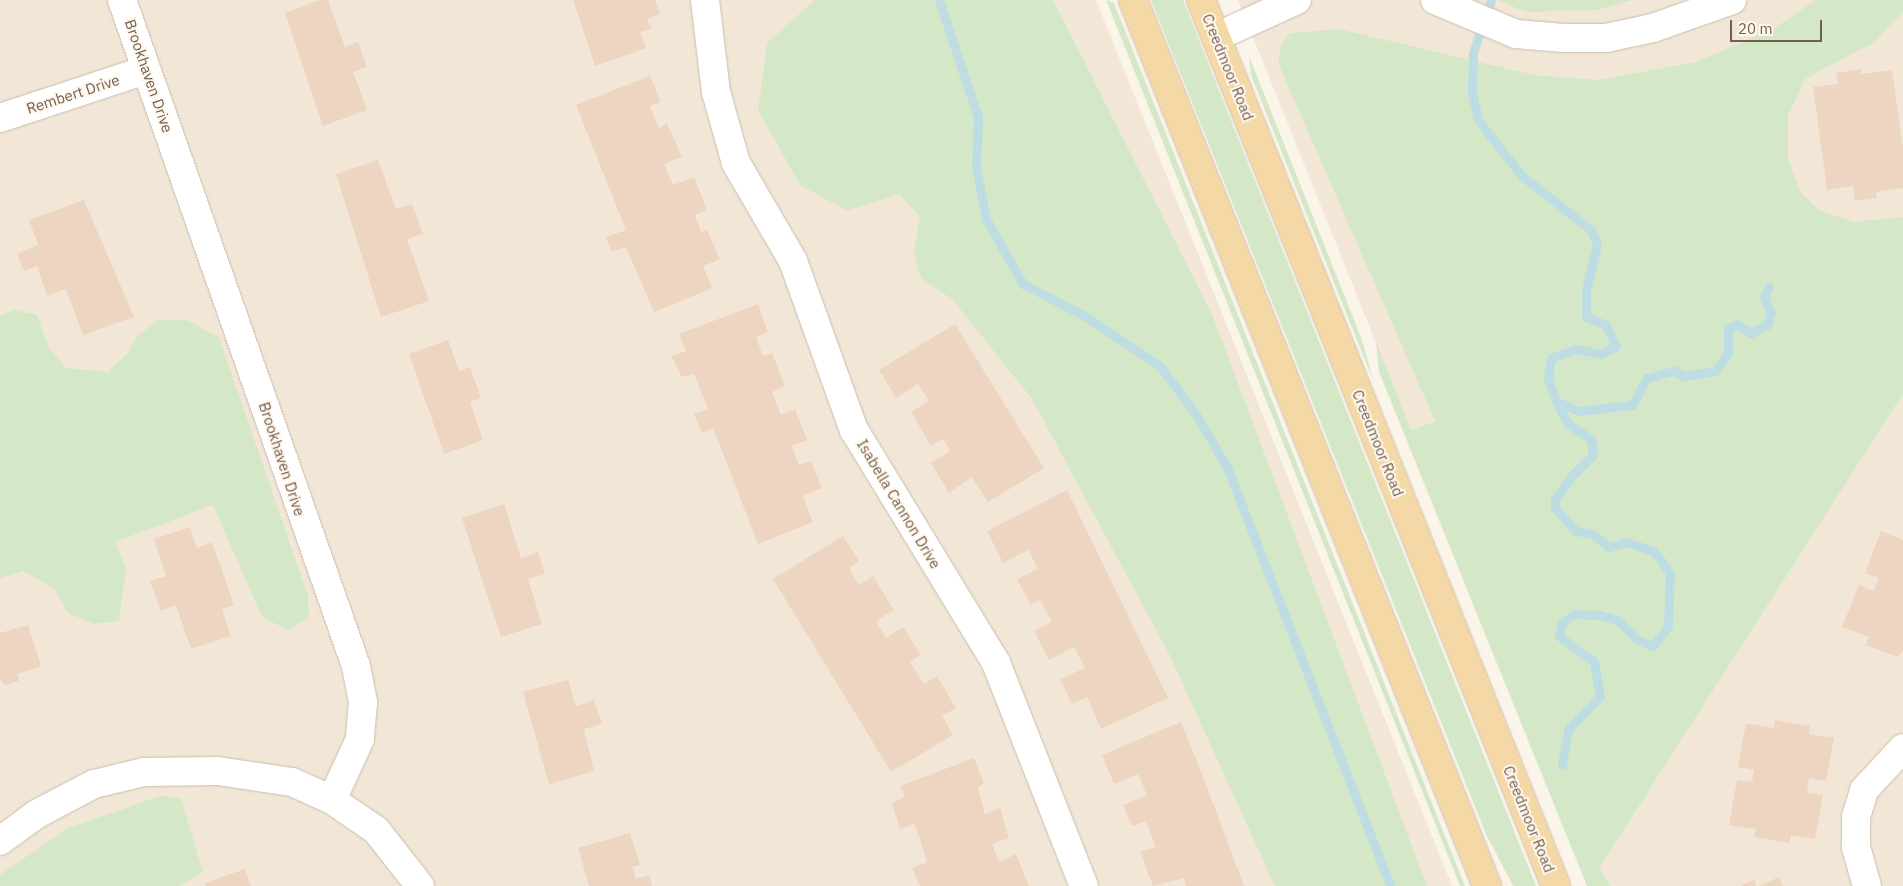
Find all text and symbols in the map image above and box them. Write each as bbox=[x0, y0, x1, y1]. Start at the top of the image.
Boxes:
scale bar bbox=[1733, 10, 1826, 42]
street label: Creedmoor Road bbox=[1198, 11, 1258, 123]
street label: Brookhaven Drive bbox=[121, 17, 177, 135]
text: 20 m bbox=[1738, 19, 1773, 38]
street label: Rembert Drive bbox=[24, 70, 122, 118]
street label: Creedmoor Road bbox=[1348, 387, 1408, 499]
street label: Brookhaven Drive bbox=[255, 400, 309, 518]
street label: Isabella Cannon Drive bbox=[853, 436, 945, 572]
street label: Creedmoor Road bbox=[1499, 763, 1559, 875]

